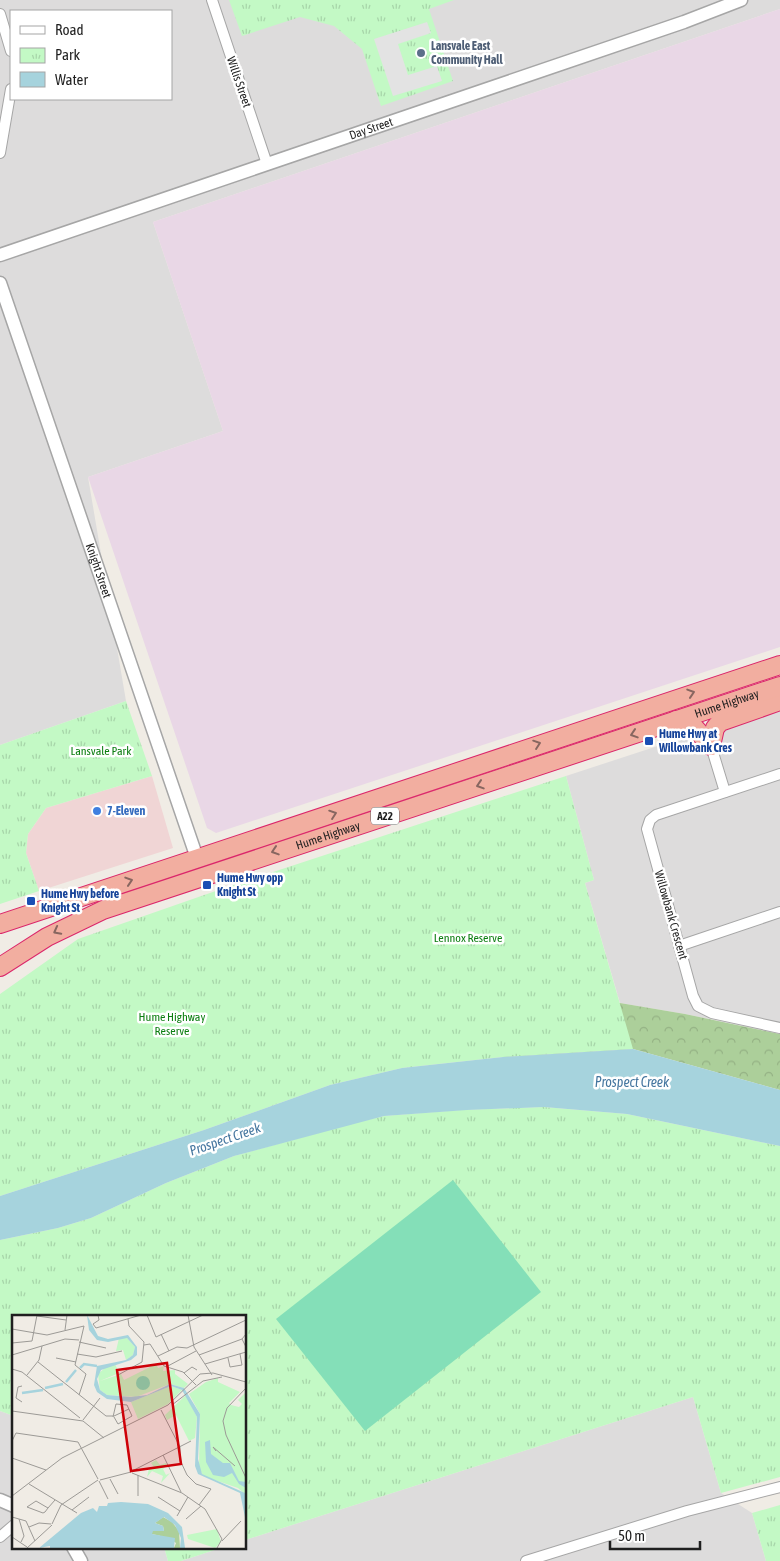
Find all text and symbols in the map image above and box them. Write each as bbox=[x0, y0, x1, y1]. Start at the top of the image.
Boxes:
legend bbox=[10, 10, 172, 100]
text: Road bbox=[55, 21, 84, 38]
place label: Lansvale East Community Hall bbox=[431, 39, 503, 67]
text: Park bbox=[55, 46, 80, 63]
marker: Lansvale East Community Hall bbox=[415, 47, 427, 59]
street label: Willis Street bbox=[224, 55, 254, 110]
text: Water bbox=[55, 71, 88, 88]
street label: Day Street bbox=[347, 114, 395, 143]
street label: Knight Street bbox=[83, 541, 115, 600]
street label: Hume Highway bbox=[693, 686, 761, 721]
one-way arrow bbox=[687, 689, 695, 699]
place label: Hume Hwy at Willowbank Cres bbox=[658, 727, 733, 755]
one-way arrow bbox=[630, 728, 639, 738]
marker: Hume Hwy at Willowbank Cres bbox=[643, 735, 655, 747]
one-way arrow bbox=[532, 740, 541, 750]
park label: Lansvale Park bbox=[71, 744, 132, 758]
one-way arrow bbox=[476, 779, 484, 789]
place label: 7-Eleven bbox=[107, 804, 145, 818]
marker: 7-Eleven bbox=[91, 805, 103, 817]
road number: A22 bbox=[371, 808, 399, 824]
one-way arrow bbox=[329, 809, 337, 819]
street label: Hume Highway bbox=[294, 818, 362, 853]
one-way arrow bbox=[271, 846, 280, 856]
street label: Willowbank Crescent bbox=[652, 869, 691, 962]
place label: Hume Hwy opp Knight St bbox=[217, 871, 284, 899]
one-way arrow bbox=[125, 877, 133, 887]
marker: Hume Hwy opp Knight St bbox=[201, 879, 213, 891]
place label: Hume Hwy before Knight St bbox=[41, 887, 120, 915]
marker: Hume Hwy before Knight St bbox=[25, 895, 37, 907]
one-way arrow bbox=[53, 925, 62, 935]
park label: Lennox Reserve bbox=[434, 931, 502, 945]
park label: Hume Highway Reserve bbox=[139, 1010, 205, 1038]
water label: Prospect Creek bbox=[595, 1074, 670, 1090]
water label: Prospect Creek bbox=[187, 1119, 264, 1159]
inset map bbox=[12, 1315, 246, 1548]
scale bar bbox=[610, 1518, 700, 1550]
text: 50 m bbox=[618, 1527, 645, 1544]

